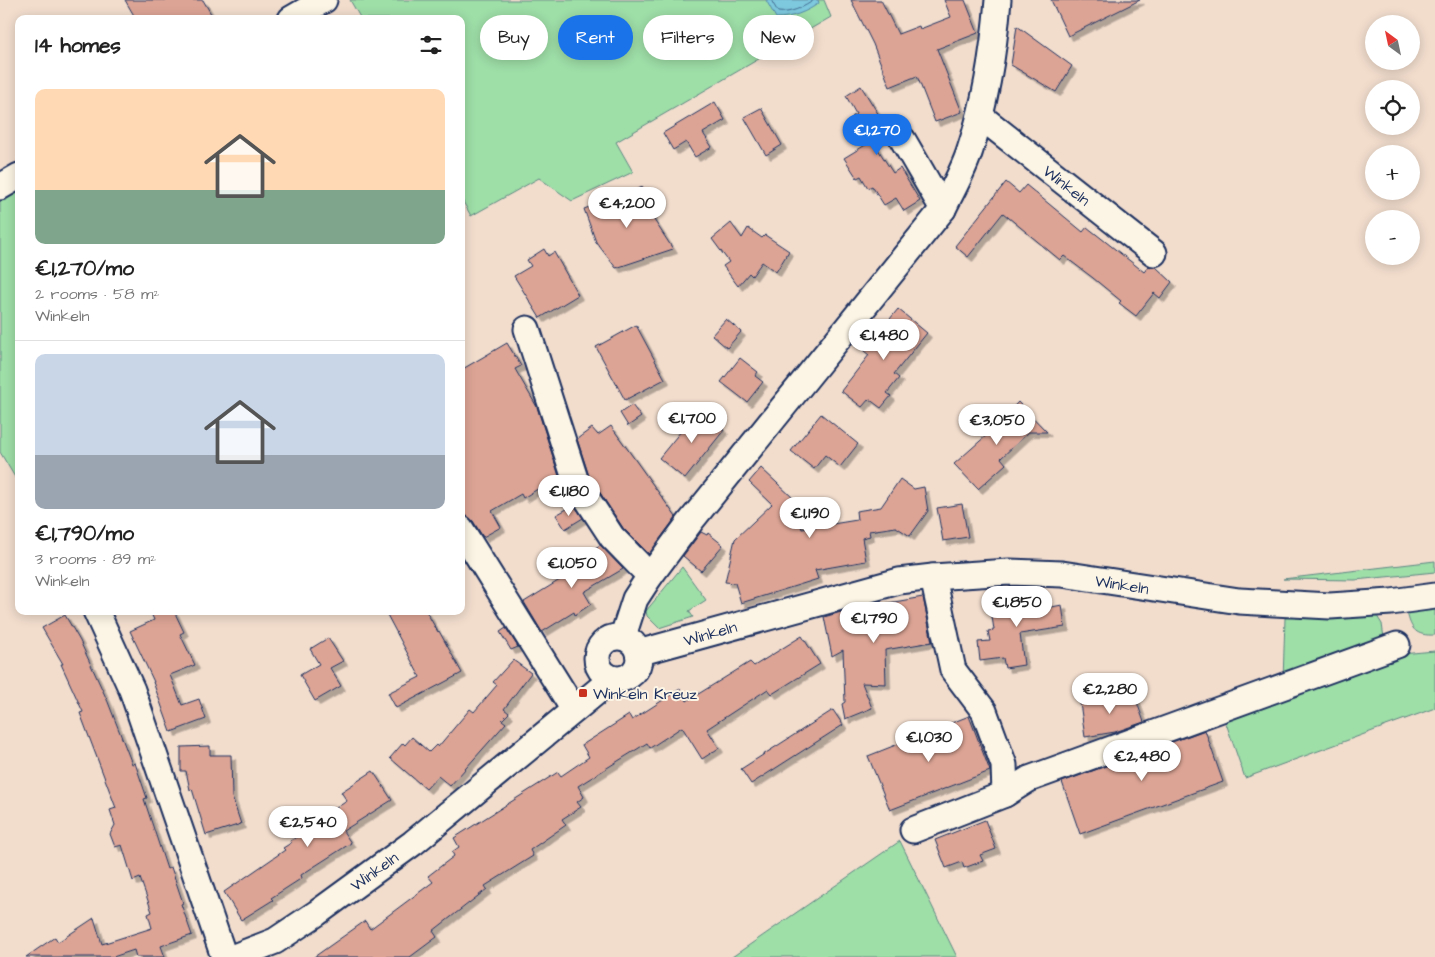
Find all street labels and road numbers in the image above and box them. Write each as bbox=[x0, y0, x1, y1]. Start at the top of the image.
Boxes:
street label: Winkeln bbox=[1038, 160, 1095, 211]
street label: Winkeln bbox=[1093, 570, 1150, 600]
street label: Winkeln bbox=[681, 616, 739, 652]
street label: Winkeln bbox=[346, 847, 403, 897]

